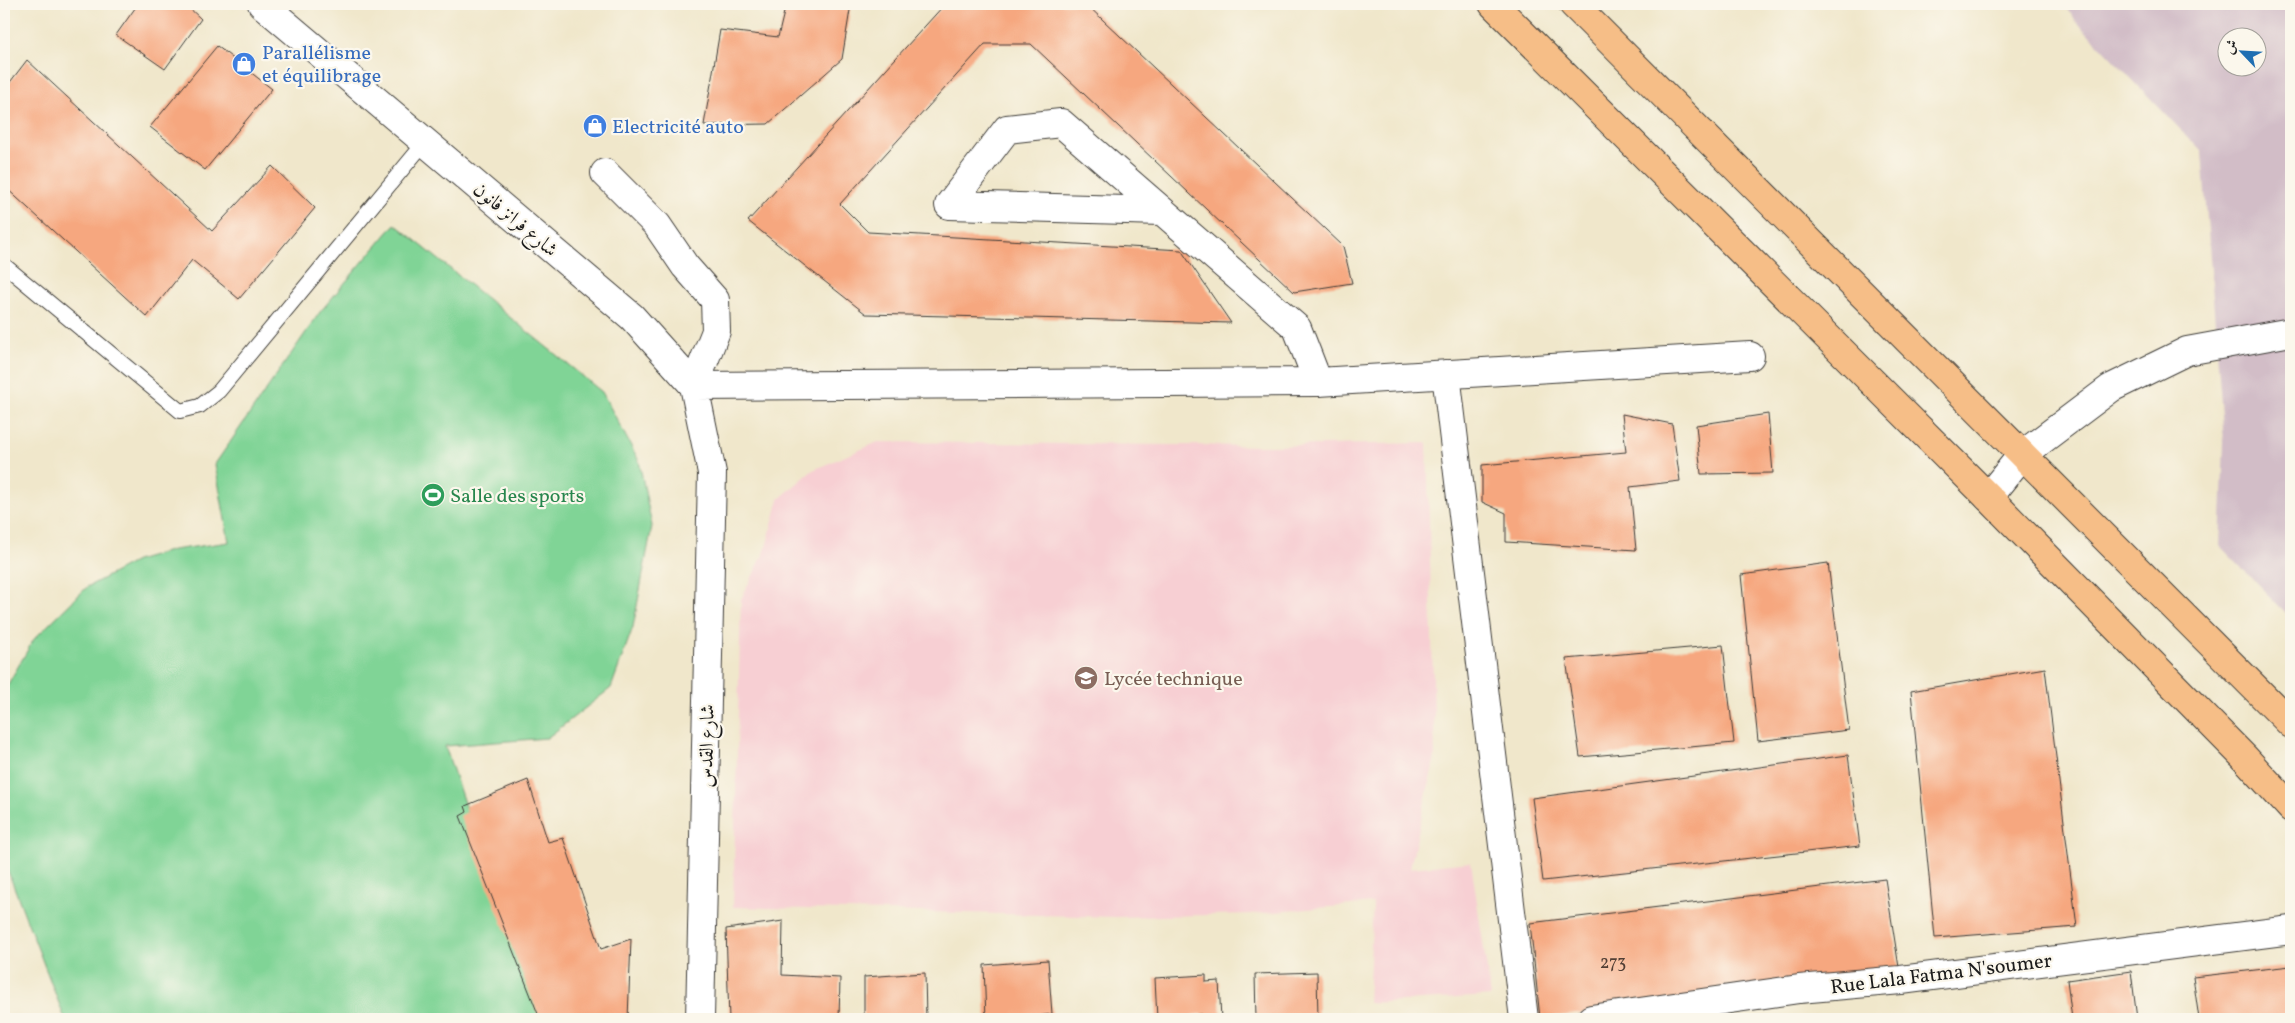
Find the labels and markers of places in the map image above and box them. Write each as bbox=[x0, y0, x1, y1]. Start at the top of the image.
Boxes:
place label: Parallélisme et équilibrage bbox=[262, 40, 381, 91]
shop icon: Parallélisme et équilibrage bbox=[231, 51, 257, 77]
shop icon: Electricité auto bbox=[582, 113, 608, 139]
place label: Electricité auto bbox=[612, 114, 744, 142]
sports icon: Salle des sports bbox=[420, 482, 446, 508]
place label: Salle des sports bbox=[450, 483, 584, 511]
school or university icon: Lycée technique bbox=[1073, 665, 1099, 691]
place label: Lycée technique bbox=[1104, 666, 1243, 694]

